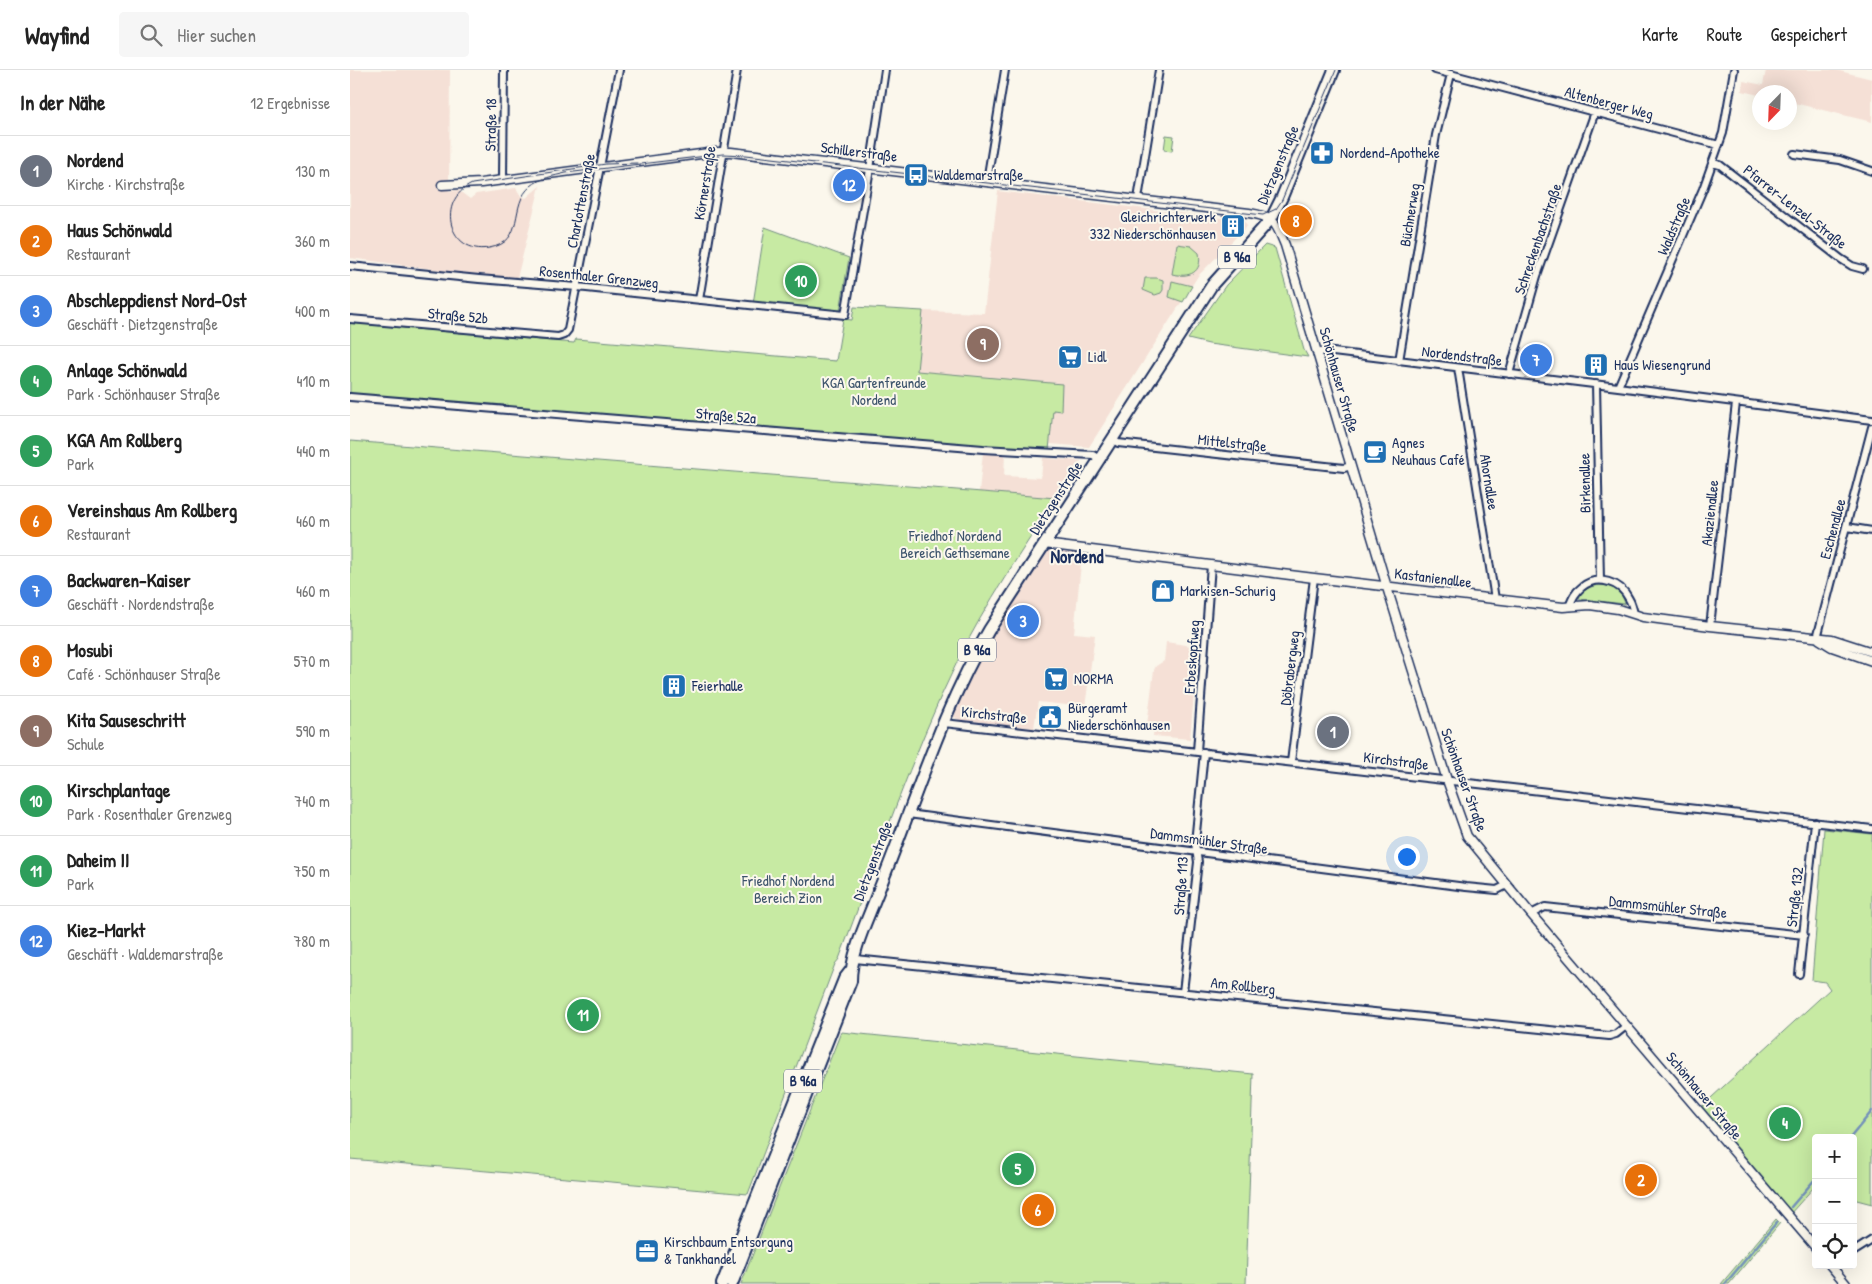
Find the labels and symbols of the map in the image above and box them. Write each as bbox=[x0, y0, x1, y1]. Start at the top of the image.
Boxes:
street label: Altenberger Weg bbox=[1563, 81, 1656, 125]
north arrow bbox=[1752, 85, 1797, 130]
street label: Straße 18 bbox=[480, 98, 501, 152]
street label: Dietzgenstraße bbox=[1251, 122, 1304, 208]
street label: Schillerstraße bbox=[820, 136, 899, 167]
pharmacy icon: Nordend-Apotheke bbox=[1309, 140, 1335, 166]
place label: Nordend-Apotheke bbox=[1340, 142, 1440, 163]
street label: Körnerstraße bbox=[688, 144, 721, 221]
street label: Charlottenstraße bbox=[561, 152, 600, 250]
street label: Pfarrer-Lenzel-Straße bbox=[1739, 159, 1852, 254]
bus stop icon: Waldemarstraße bbox=[903, 162, 929, 188]
place label: Waldemarstraße bbox=[934, 164, 1023, 185]
pin: 12 bbox=[833, 166, 865, 204]
street label: Schreckenbachstraße bbox=[1509, 180, 1566, 297]
street label: Büchnerweg bbox=[1394, 181, 1425, 248]
street label: Waldstraße bbox=[1652, 193, 1695, 258]
pin: 8 bbox=[1280, 202, 1312, 240]
place label: Gleichrichterwerk 332 Niederschönhausen bbox=[1090, 206, 1216, 244]
building icon: Gleichrichterwerk 332 Niederschönhausen bbox=[1220, 213, 1246, 239]
road number: B 96a bbox=[1218, 246, 1256, 268]
street label: Rosenthaler Grenzweg bbox=[538, 260, 660, 293]
pin: 10 bbox=[785, 262, 817, 300]
street label: Straße 52b bbox=[427, 302, 489, 329]
pin: 9 bbox=[967, 325, 999, 363]
street label: Schönhauser Straße bbox=[1314, 325, 1365, 435]
street label: Nordendstraße bbox=[1421, 340, 1503, 371]
pin: 7 bbox=[1520, 341, 1552, 379]
supermarket icon: Lidl bbox=[1057, 344, 1083, 370]
place label: Lidl bbox=[1088, 346, 1107, 367]
building icon: Haus Wiesengrund bbox=[1583, 352, 1609, 378]
place label: Haus Wiesengrund bbox=[1614, 354, 1710, 375]
park label: KGA Gartenfreunde Nordend bbox=[822, 372, 926, 410]
street label: Straße 52a bbox=[695, 402, 757, 429]
street label: Mittelstraße bbox=[1197, 428, 1268, 457]
place label: Agnes Neuhaus Café bbox=[1392, 432, 1465, 470]
cafe icon: Agnes Neuhaus Café bbox=[1362, 439, 1388, 465]
street label: Ahornallee bbox=[1475, 452, 1504, 511]
street label: Birkenallee bbox=[1573, 453, 1596, 513]
street label: Dietzgenstraße bbox=[1024, 457, 1087, 539]
street label: Akazienallee bbox=[1696, 479, 1723, 547]
street label: Eschenallee bbox=[1814, 496, 1851, 561]
park label: Friedhof Nordend Bereich Gethsemane bbox=[900, 525, 1010, 563]
district label: Nordend bbox=[1050, 544, 1104, 569]
street label: Kastanienallee bbox=[1393, 562, 1473, 593]
shop icon: Markisen-Schurig bbox=[1150, 578, 1176, 604]
place label: Markisen-Schurig bbox=[1180, 580, 1276, 601]
pin: 3 bbox=[1007, 602, 1039, 640]
street label: Erbeskopfweg bbox=[1178, 619, 1205, 695]
street label: Döbrabergweg bbox=[1274, 629, 1305, 707]
road number: B 96a bbox=[958, 638, 996, 662]
supermarket icon: NORMA bbox=[1043, 666, 1069, 692]
place label: NORMA bbox=[1074, 668, 1114, 689]
building icon: Feierhalle bbox=[661, 673, 687, 699]
place label: Feierhalle bbox=[691, 675, 743, 696]
place label: Bürgeramt Niederschönhausen bbox=[1068, 697, 1171, 735]
street label: Kirchstraße bbox=[960, 701, 1028, 728]
public building icon: Bürgeramt Niederschönhausen bbox=[1037, 704, 1063, 730]
pin: 1 bbox=[1317, 713, 1349, 751]
street label: Schönhauser Straße bbox=[1436, 725, 1493, 834]
street label: Kirchstraße bbox=[1362, 746, 1430, 775]
street label: Dietzgenstraße bbox=[848, 818, 897, 904]
street label: Dammsmühler Straße bbox=[1149, 822, 1269, 859]
your location bbox=[1394, 844, 1420, 870]
street label: Straße 113 bbox=[1168, 856, 1193, 916]
street label: Straße 132 bbox=[1781, 866, 1808, 928]
park label: Friedhof Nordend Bereich Zion bbox=[741, 870, 834, 908]
street label: Dammsmühler Straße bbox=[1608, 890, 1728, 923]
street label: Am Rollberg bbox=[1210, 972, 1277, 999]
pin: 11 bbox=[567, 996, 599, 1034]
street label: Schönhauser Straße bbox=[1661, 1047, 1747, 1144]
road number: B 96a bbox=[784, 1069, 822, 1092]
pin: 4 bbox=[1769, 1104, 1801, 1142]
pin: 5 bbox=[1002, 1150, 1034, 1188]
pin: 2 bbox=[1625, 1161, 1657, 1199]
pin: 6 bbox=[1022, 1191, 1054, 1229]
place label: Kirschbaum Entsorgung & Tankhandel bbox=[664, 1231, 793, 1269]
office icon: Kirschbaum Entsorgung & Tankhandel bbox=[634, 1238, 660, 1264]

